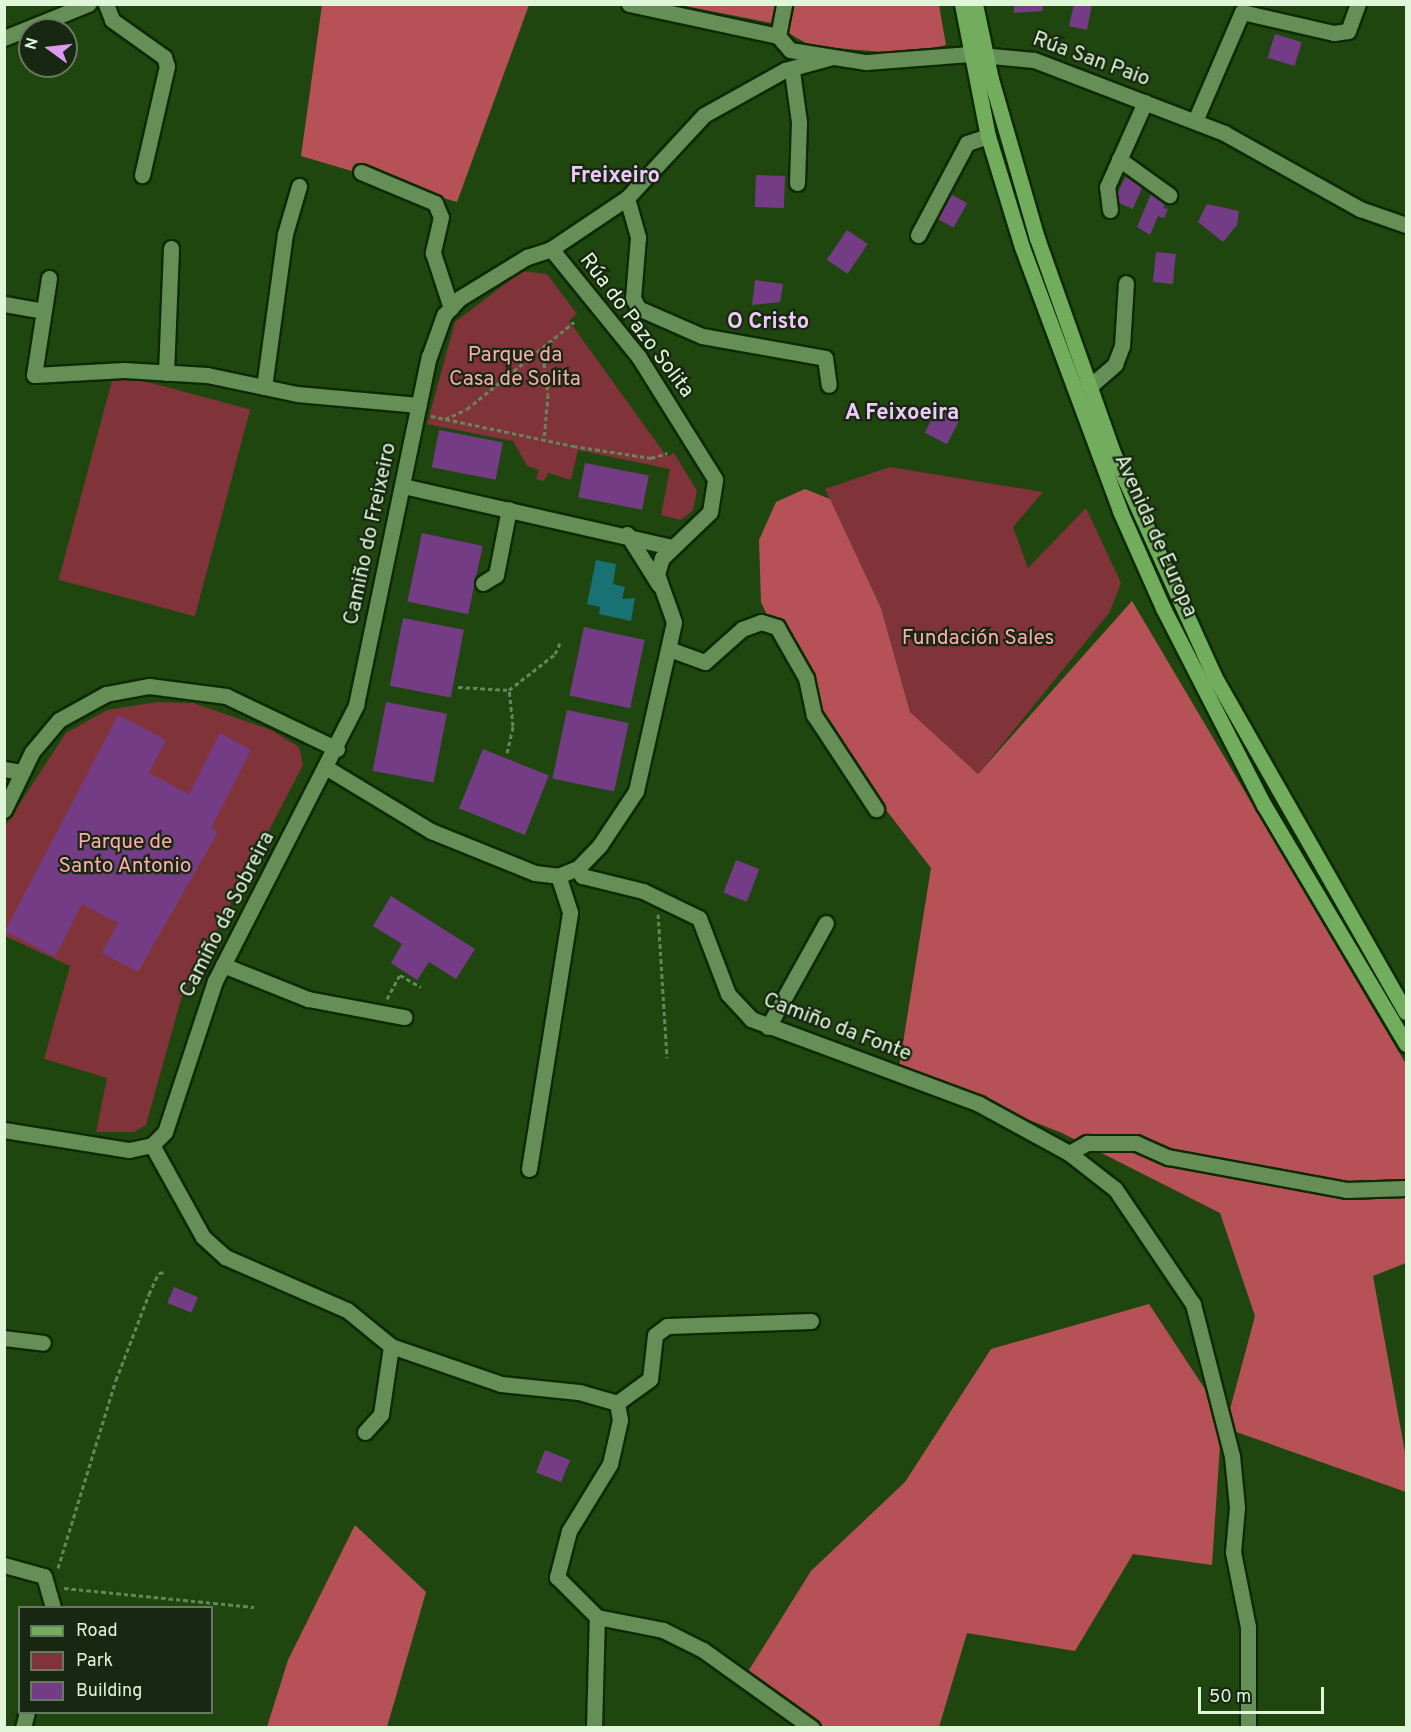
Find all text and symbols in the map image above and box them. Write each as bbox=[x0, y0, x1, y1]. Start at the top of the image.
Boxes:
north arrow bbox=[18, 18, 78, 78]
street label: Rúa San Paio bbox=[1029, 27, 1153, 93]
text: N bbox=[21, 36, 44, 52]
district label: Freixeiro bbox=[570, 164, 660, 190]
street label: Rúa do Pazo Solita bbox=[573, 249, 699, 403]
district label: O Cristo bbox=[727, 310, 809, 336]
park label: Parque da Casa de Solita bbox=[449, 343, 581, 393]
district label: A Feixoeira bbox=[844, 401, 960, 427]
street label: Camiño do Freixeiro bbox=[339, 441, 403, 627]
street label: Avenida de Europa bbox=[1108, 451, 1202, 621]
park label: Fundación Sales bbox=[902, 626, 1054, 652]
street label: Camiño da Sobreira bbox=[175, 828, 281, 1002]
park label: Parque de Santo Antonio bbox=[58, 830, 192, 880]
street label: Camiño da Fonte bbox=[759, 988, 915, 1068]
legend bbox=[18, 1606, 213, 1714]
text: Road bbox=[76, 1620, 118, 1643]
text: Park bbox=[76, 1650, 113, 1673]
scale bar bbox=[1201, 1675, 1327, 1713]
text: Building bbox=[76, 1680, 142, 1703]
text: 50 m bbox=[1209, 1686, 1251, 1709]

